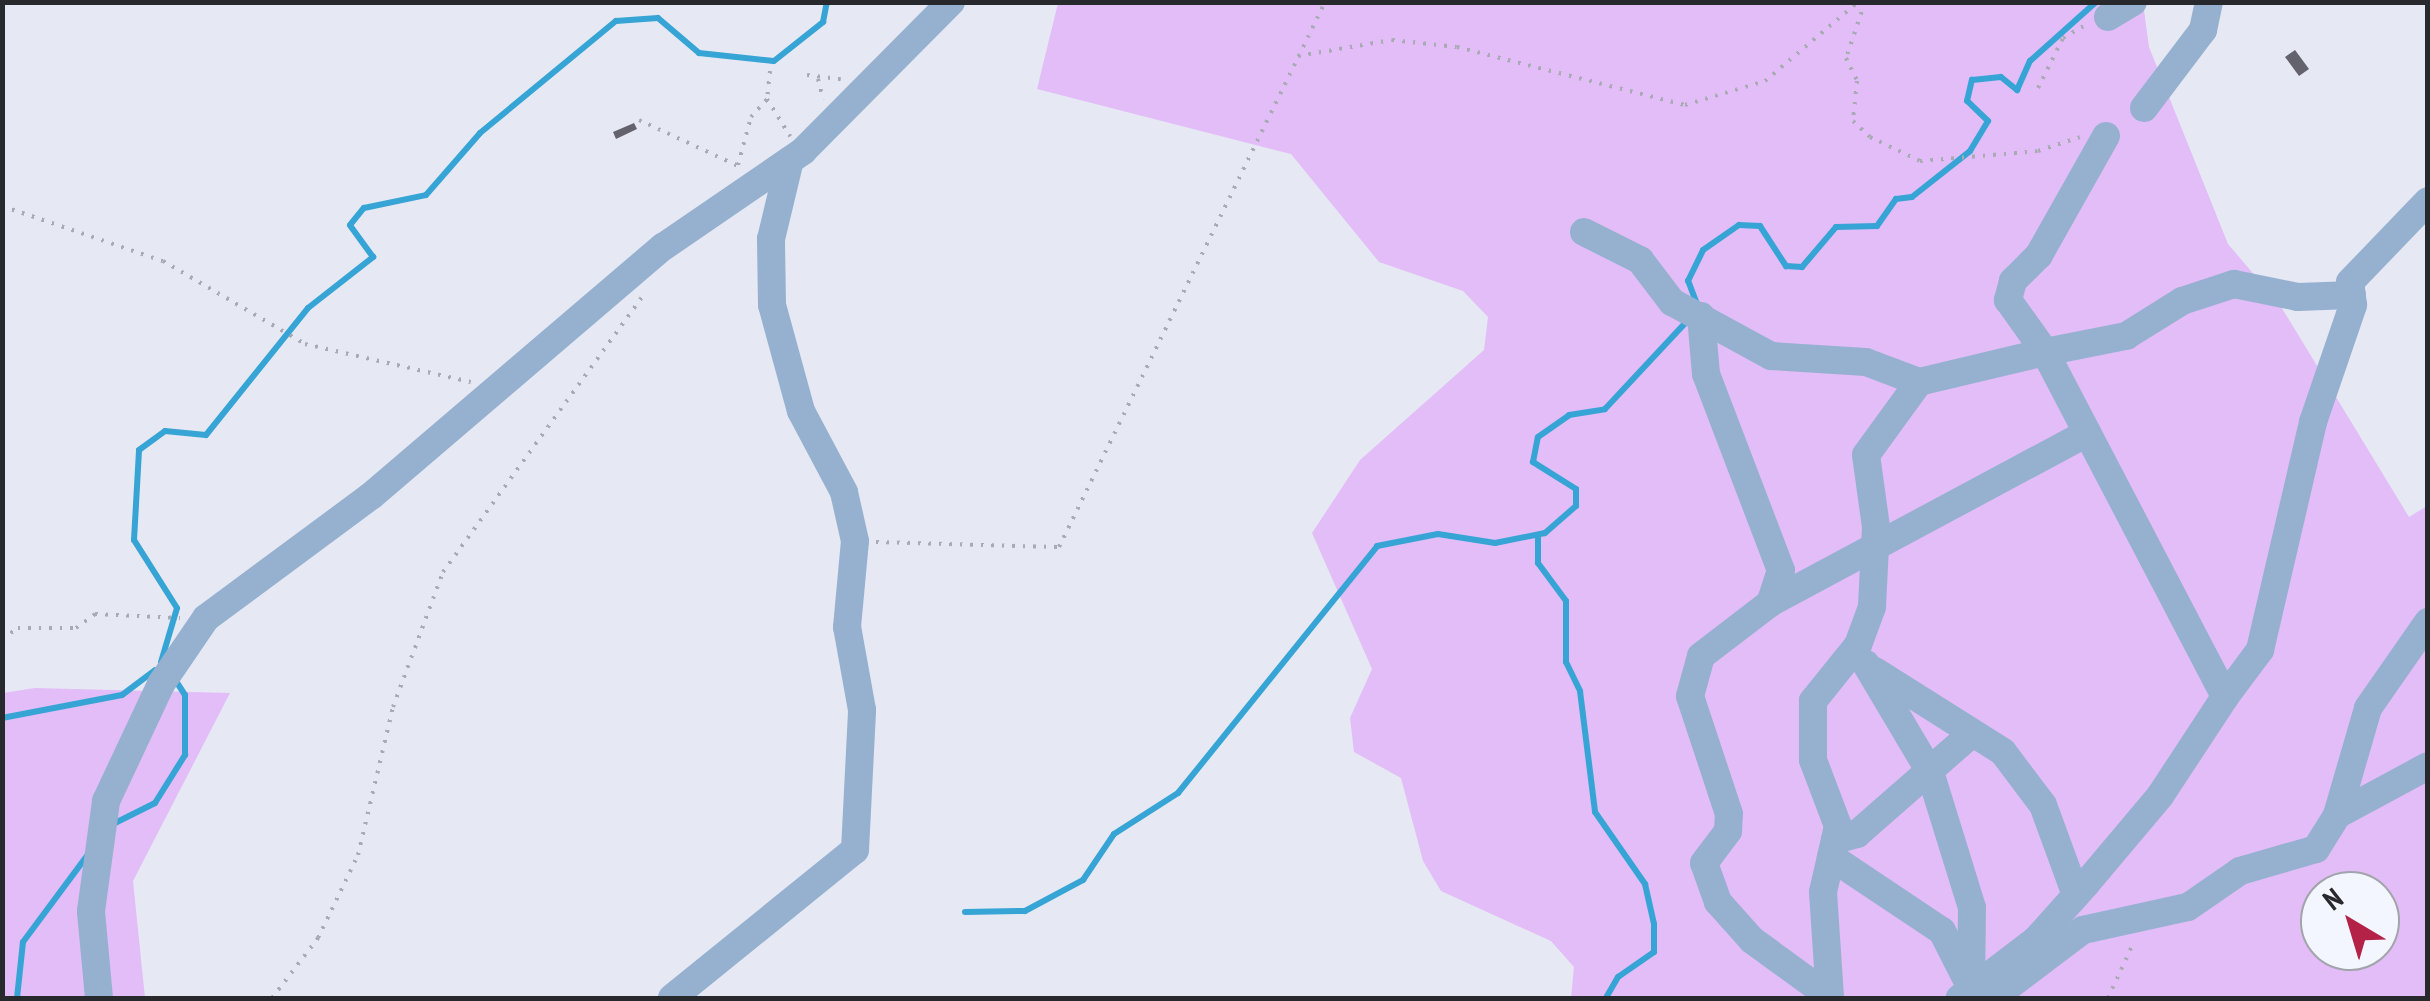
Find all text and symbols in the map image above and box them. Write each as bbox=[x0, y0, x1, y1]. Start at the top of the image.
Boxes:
north arrow bbox=[2300, 871, 2400, 971]
text: N bbox=[2315, 879, 2350, 918]

